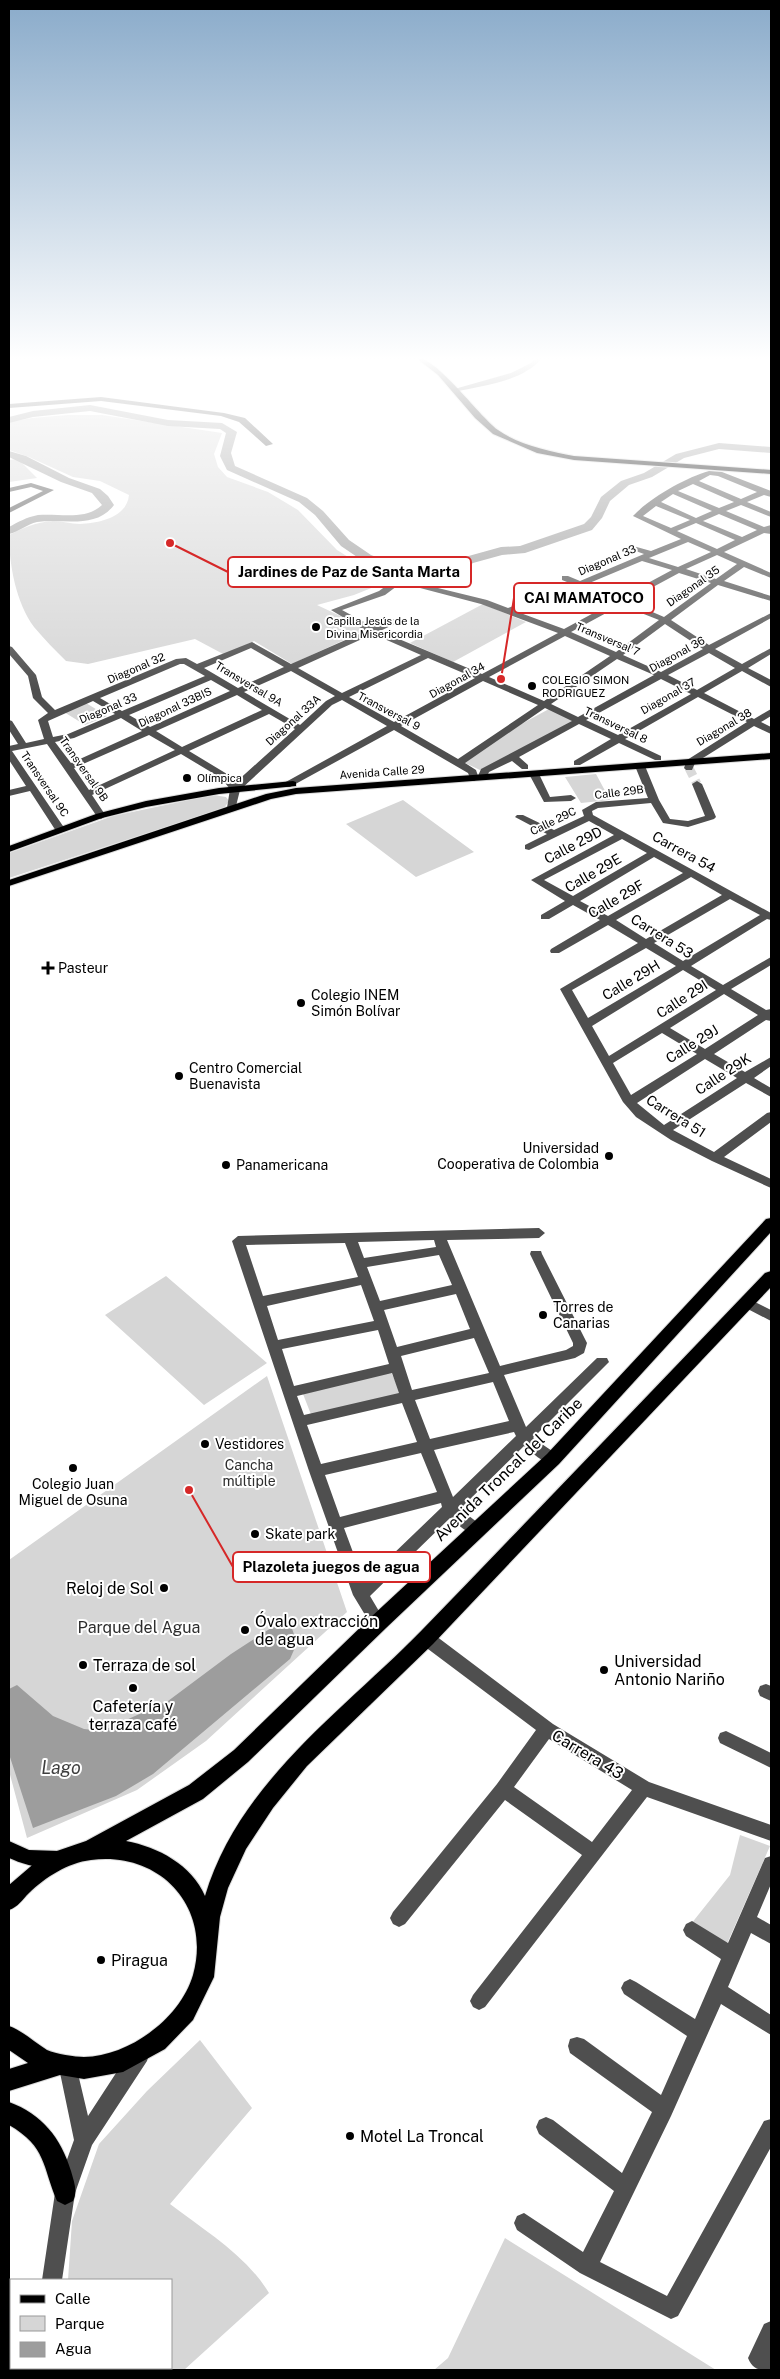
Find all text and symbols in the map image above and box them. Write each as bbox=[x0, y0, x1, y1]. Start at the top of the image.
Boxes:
street label: Diagonal 33 bbox=[576, 542, 638, 578]
callout: Jardines de Paz de Santa Marta bbox=[228, 557, 471, 587]
text: Jardines de Paz de Santa Marta bbox=[238, 563, 460, 580]
street label: Diagonal 35 bbox=[664, 563, 722, 609]
callout: CAI MAMATOCO bbox=[514, 583, 654, 613]
text: CAI MAMATOCO bbox=[524, 589, 644, 606]
place label: Capilla Jesús de la Divina Misericordia bbox=[326, 615, 423, 640]
street label: Transversal 7 bbox=[574, 620, 642, 658]
marker: Capilla Jesús de la Divina Misericordia bbox=[310, 621, 322, 633]
street label: Diagonal 36 bbox=[647, 634, 707, 674]
street label: Diagonal 32 bbox=[105, 650, 167, 685]
street label: Transversal 9A bbox=[213, 659, 285, 709]
street label: Diagonal 34 bbox=[427, 660, 487, 700]
place label: COLEGIO SIMON RODRIGUEZ bbox=[542, 674, 629, 699]
street label: Diagonal 37 bbox=[639, 675, 698, 716]
marker: COLEGIO SIMON RODRIGUEZ bbox=[526, 680, 538, 692]
street label: Diagonal 33BIS bbox=[136, 685, 214, 729]
street label: Diagonal 33 bbox=[77, 690, 139, 726]
street label: Transversal 9 bbox=[356, 690, 422, 732]
street label: Diagonal 33A bbox=[263, 692, 323, 748]
street label: Transversal 8 bbox=[582, 704, 650, 746]
street label: Diagonal 38 bbox=[694, 706, 754, 748]
street label: Transversal 9B bbox=[57, 734, 111, 804]
street label: Transversal 9C bbox=[19, 749, 71, 819]
street label: Avenida Calle 29 bbox=[339, 763, 425, 781]
marker: Olímpica bbox=[181, 772, 193, 784]
place label: Olímpica bbox=[197, 772, 242, 784]
street label: Calle 29B bbox=[594, 783, 644, 801]
street label: Calle 29C bbox=[528, 805, 578, 837]
street label: Calle 29D bbox=[541, 823, 605, 867]
street label: Carrera 54 bbox=[649, 828, 719, 876]
street label: Calle 29E bbox=[562, 851, 624, 895]
street label: Calle 29F bbox=[585, 877, 647, 921]
street label: Carrera 53 bbox=[628, 911, 696, 961]
street label: Calle 29H bbox=[599, 957, 663, 1003]
place label: Pasteur bbox=[58, 960, 108, 976]
marker: Pasteur bbox=[42, 962, 54, 974]
street label: Calle 29I bbox=[654, 977, 710, 1021]
place label: Colegio INEM Simón Bolívar bbox=[311, 987, 400, 1019]
marker: Colegio INEM Simón Bolívar bbox=[295, 997, 307, 1009]
street label: Calle 29J bbox=[663, 1022, 721, 1066]
street label: Calle 29K bbox=[692, 1050, 754, 1098]
place label: Centro Comercial Buenavista bbox=[189, 1060, 302, 1092]
marker: Centro Comercial Buenavista bbox=[173, 1070, 185, 1082]
street label: Carrera 51 bbox=[643, 1091, 709, 1141]
place label: Universidad Cooperativa de Colombia bbox=[437, 1140, 599, 1172]
marker: Universidad Cooperativa de Colombia bbox=[603, 1150, 615, 1162]
place label: Panamericana bbox=[236, 1157, 328, 1173]
marker: Panamericana bbox=[220, 1159, 232, 1171]
place label: Torres de Canarias bbox=[553, 1299, 614, 1331]
marker: Torres de Canarias bbox=[537, 1309, 549, 1321]
street label: Avenida Troncal del Caribe bbox=[430, 1394, 586, 1545]
place label: Vestidores bbox=[215, 1436, 284, 1452]
marker: Vestidores bbox=[199, 1438, 211, 1450]
park label: Cancha múltiple bbox=[222, 1457, 276, 1489]
marker: Colegio Juan Miguel de Osuna bbox=[67, 1462, 79, 1474]
place label: Colegio Juan Miguel de Osuna bbox=[19, 1476, 127, 1508]
place label: Skate park bbox=[265, 1526, 335, 1542]
marker: Skate park bbox=[249, 1528, 261, 1540]
callout: Plazoleta juegos de agua bbox=[233, 1552, 430, 1582]
text: Plazoleta juegos de agua bbox=[242, 1558, 420, 1575]
place label: Reloj de Sol bbox=[66, 1579, 154, 1598]
marker: Reloj de Sol bbox=[158, 1582, 170, 1594]
place label: Óvalo extracción de agua bbox=[255, 1611, 378, 1649]
park label: Parque del Agua bbox=[78, 1618, 200, 1637]
marker: Óvalo extracción de agua bbox=[239, 1624, 251, 1636]
place label: Universidad Antonio Nariño bbox=[614, 1652, 725, 1689]
place label: Terraza de sol bbox=[93, 1656, 196, 1675]
marker: Terraza de sol bbox=[77, 1659, 89, 1671]
marker: Universidad Antonio Nariño bbox=[598, 1664, 610, 1676]
marker: Cafetería y terraza café bbox=[127, 1682, 139, 1694]
place label: Cafetería y terraza café bbox=[89, 1697, 177, 1734]
street label: Carrera 43 bbox=[549, 1726, 627, 1783]
water label: Lago bbox=[41, 1757, 81, 1778]
place label: Piragua bbox=[111, 1951, 168, 1970]
marker: Piragua bbox=[95, 1954, 107, 1966]
place label: Motel La Troncal bbox=[360, 2127, 484, 2146]
marker: Motel La Troncal bbox=[344, 2130, 356, 2142]
legend bbox=[10, 2279, 172, 2369]
text: Calle bbox=[55, 2290, 91, 2307]
text: Parque bbox=[55, 2315, 105, 2332]
text: Agua bbox=[55, 2340, 92, 2357]

